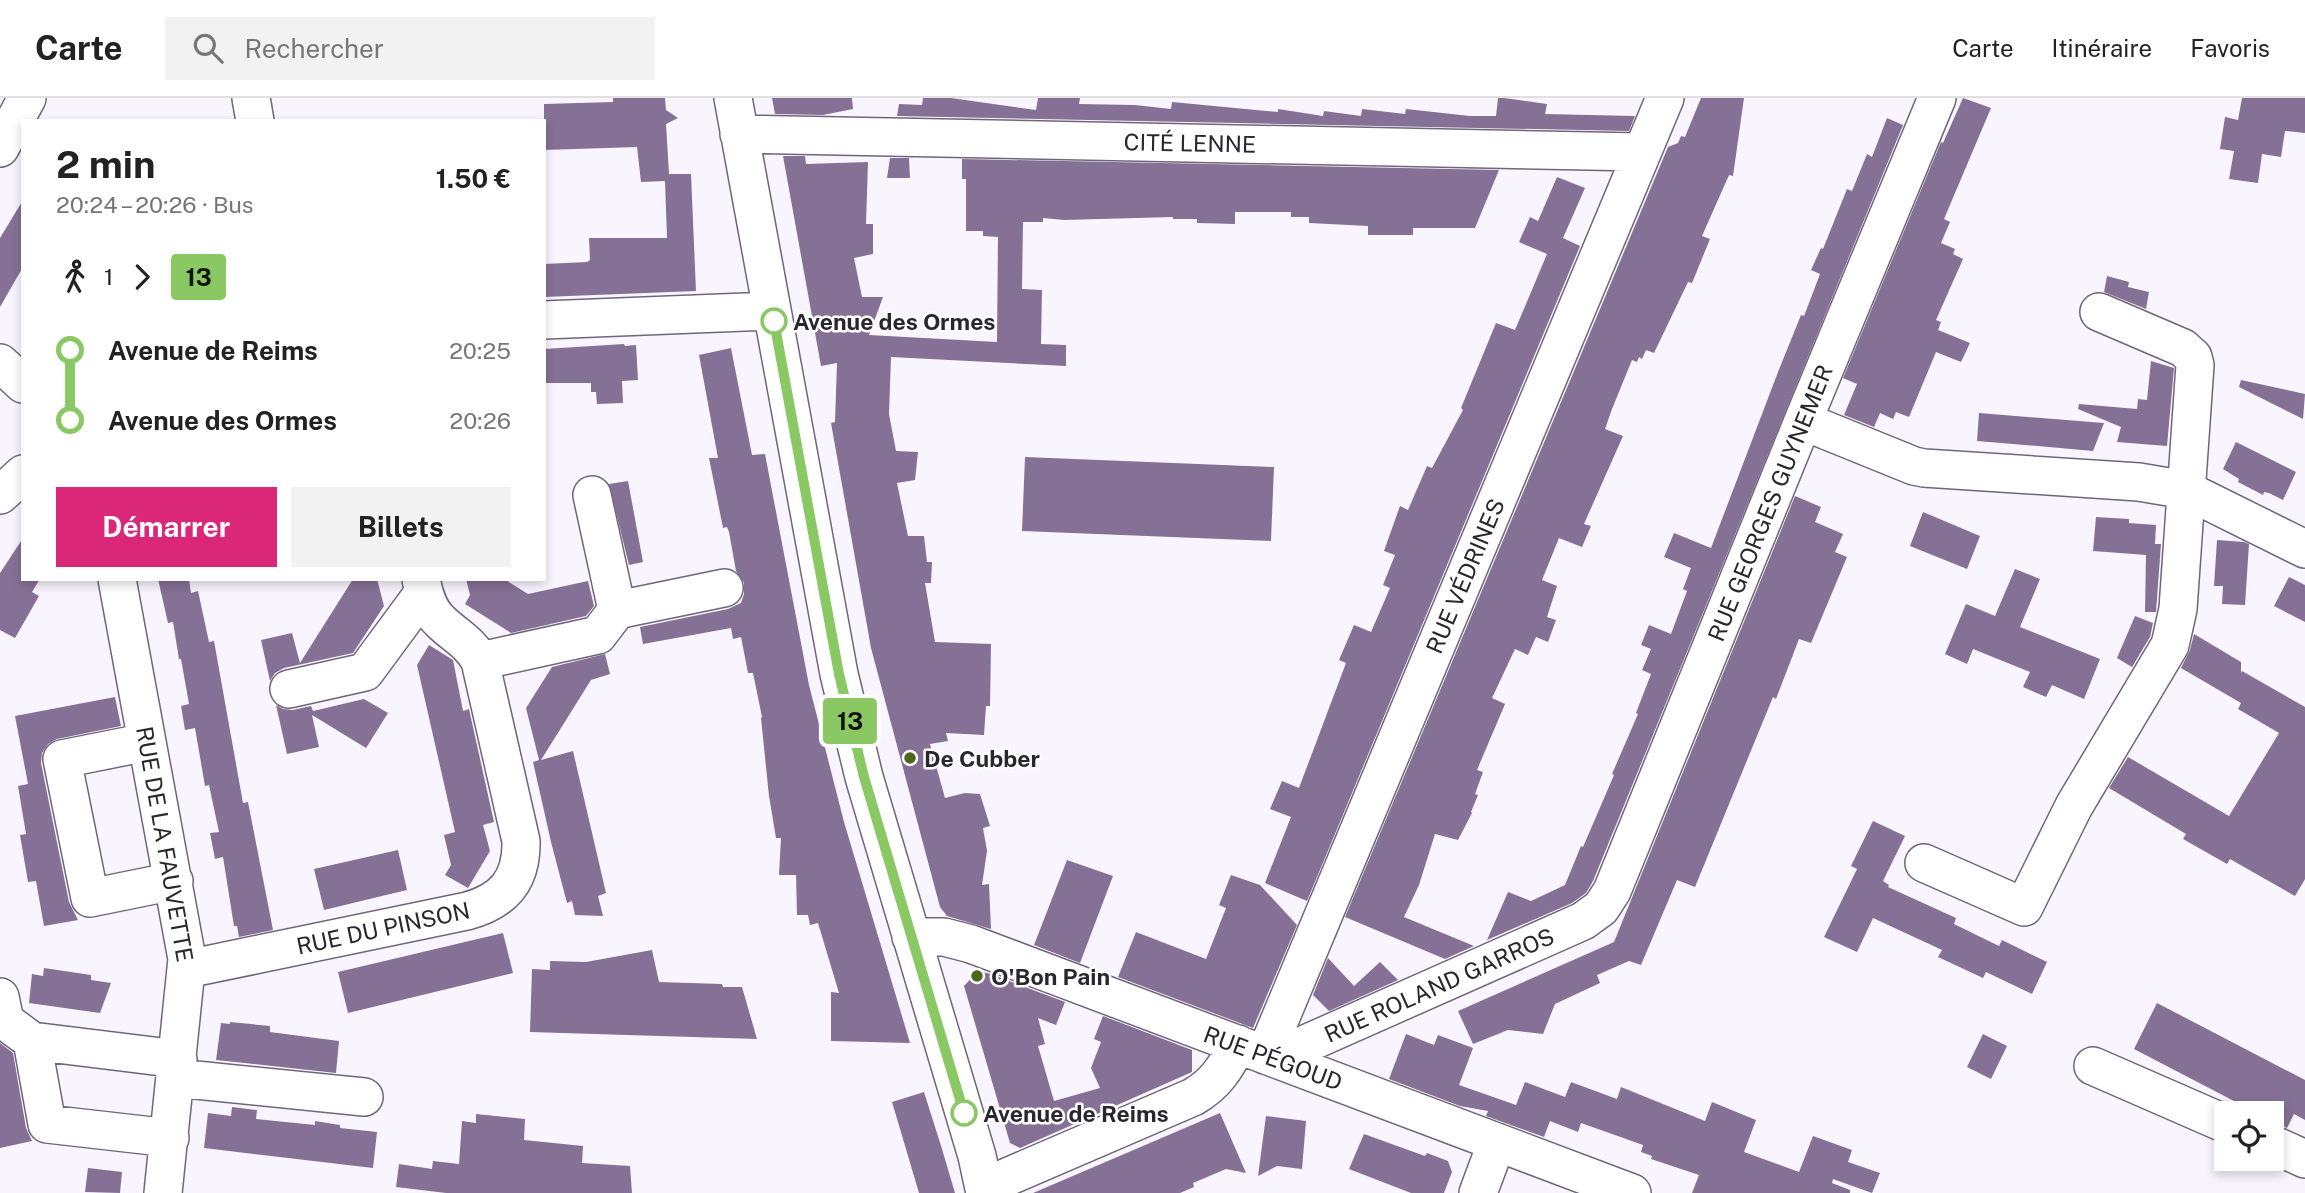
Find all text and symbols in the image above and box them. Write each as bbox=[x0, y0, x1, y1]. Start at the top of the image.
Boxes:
search box bbox=[165, 17, 655, 80]
text: Carte bbox=[35, 29, 123, 67]
icon: search bbox=[189, 29, 227, 67]
text: Rechercher bbox=[245, 33, 384, 64]
text: Carte bbox=[1952, 34, 2014, 62]
text: Itinéraire bbox=[2052, 34, 2152, 62]
text: Favoris bbox=[2190, 34, 2270, 62]
street label: CITÉ LENNE bbox=[1124, 128, 1256, 158]
text: 2 min bbox=[56, 142, 156, 187]
text: 1.50 € bbox=[436, 163, 511, 194]
text: 20:24 – 20:26 · Bus bbox=[56, 191, 253, 218]
icon: walk bbox=[56, 258, 94, 296]
icon: forward bbox=[123, 258, 161, 296]
text: 1 bbox=[104, 263, 113, 290]
text: 13 bbox=[185, 263, 212, 291]
marker: Avenue des Ormes bbox=[761, 308, 787, 334]
place label: Avenue des Ormes bbox=[793, 308, 995, 335]
text: Avenue de Reims bbox=[108, 335, 318, 366]
text: 20:25 bbox=[449, 337, 511, 364]
street label: RUE GEORGES GUYNEMER bbox=[1702, 361, 1838, 645]
text: Avenue des Ormes bbox=[108, 405, 337, 436]
text: 20:26 bbox=[450, 407, 511, 434]
button: Démarrer bbox=[56, 487, 277, 567]
button: Billets bbox=[291, 487, 511, 567]
street label: RUE VÉDRINES bbox=[1420, 495, 1510, 657]
line badge: 13 bbox=[818, 698, 882, 744]
text: 13 bbox=[837, 707, 863, 735]
street label: RUE DE LA FAUVETTE bbox=[131, 724, 199, 964]
place label: De Cubber bbox=[924, 745, 1040, 772]
marker: De Cubber bbox=[902, 750, 918, 766]
street label: RUE DU PINSON bbox=[294, 896, 472, 960]
street label: RUE ROLAND GARROS bbox=[1320, 922, 1558, 1048]
place label: O'Bon Pain bbox=[991, 963, 1110, 990]
marker: O'Bon Pain bbox=[969, 968, 985, 984]
street label: RUE PÉGOUD bbox=[1200, 1020, 1346, 1096]
marker: Avenue de Reims bbox=[951, 1100, 977, 1126]
place label: Avenue de Reims bbox=[983, 1100, 1169, 1127]
map controls bbox=[2214, 1101, 2284, 1171]
button: locate bbox=[2214, 1101, 2284, 1171]

